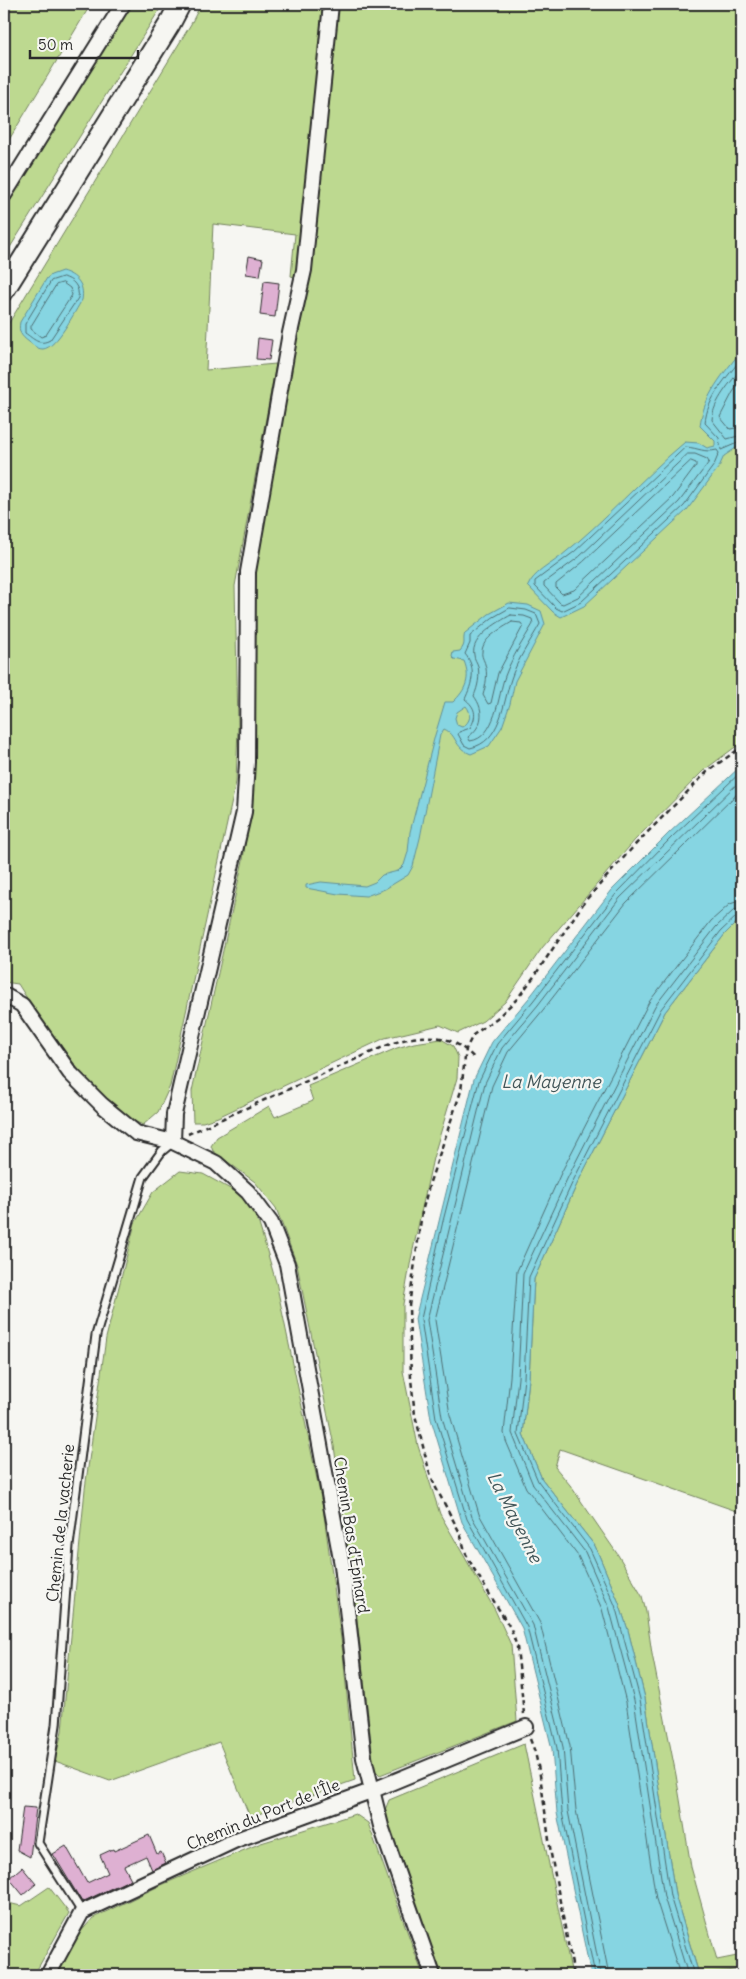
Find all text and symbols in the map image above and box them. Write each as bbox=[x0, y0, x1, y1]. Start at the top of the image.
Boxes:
scale bar bbox=[30, 28, 138, 60]
text: 50 m bbox=[38, 35, 73, 54]
water label: La Mayenne bbox=[501, 1070, 602, 1093]
street label: Chemin de la vacherie bbox=[42, 1443, 78, 1603]
street label: Chemin Bas d'Epinard bbox=[330, 1455, 374, 1615]
water label: La Mayenne bbox=[482, 1468, 548, 1568]
street label: Chemin du Port de l'Île bbox=[184, 1774, 342, 1854]

